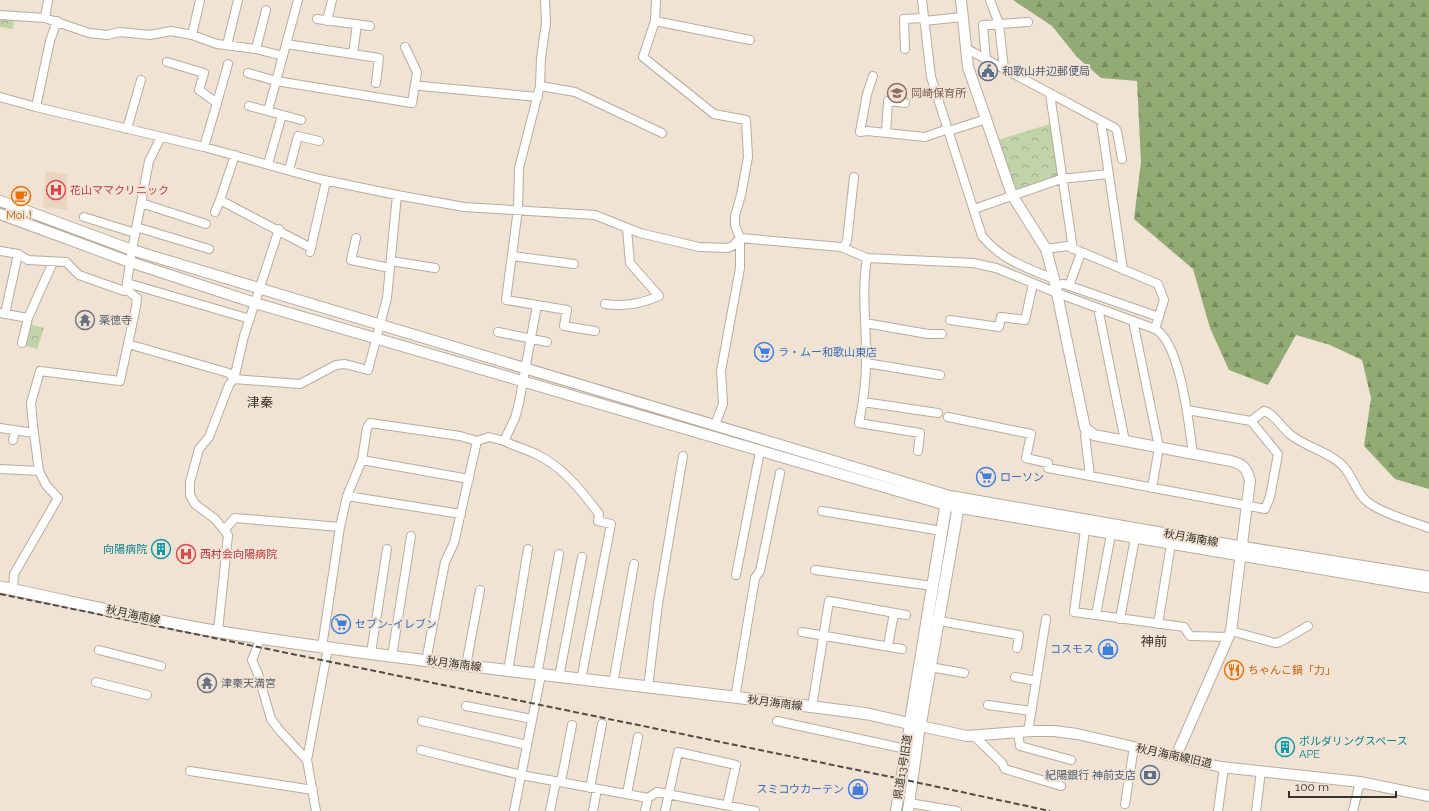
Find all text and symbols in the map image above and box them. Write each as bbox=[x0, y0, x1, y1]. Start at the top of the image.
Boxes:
public building icon: 和歌山井辺郵便局 bbox=[977, 60, 999, 82]
place label: 和歌山井辺郵便局 bbox=[1002, 65, 1090, 78]
school or university icon: 岡崎保育所 bbox=[886, 82, 908, 104]
place label: 岡崎保育所 bbox=[911, 87, 967, 100]
hospital icon: 花山ママクリニック bbox=[45, 179, 67, 201]
place label: 花山ママクリニック bbox=[70, 184, 169, 197]
cafe icon: Moi！ bbox=[10, 185, 32, 207]
place label: Moi！ bbox=[6, 209, 36, 222]
temple icon: 薬徳寺 bbox=[74, 309, 96, 331]
place label: 薬徳寺 bbox=[99, 314, 132, 327]
supermarket icon: ラ・ムー和歌山東店 bbox=[753, 341, 775, 363]
place label: ラ・ムー和歌山東店 bbox=[778, 346, 877, 359]
district label: 津秦 bbox=[247, 395, 273, 410]
supermarket icon: ローソン bbox=[975, 466, 997, 488]
place label: ローソン bbox=[1000, 471, 1044, 484]
street label: 秋月海南線 bbox=[1163, 527, 1219, 549]
building icon: 向陽病院 bbox=[150, 538, 172, 560]
place label: 向陽病院 bbox=[103, 543, 147, 556]
hospital icon: 西村会向陽病院 bbox=[175, 543, 197, 565]
place label: 西村会向陽病院 bbox=[200, 548, 277, 561]
street label: 秋月海南線 bbox=[105, 603, 161, 627]
supermarket icon: セブン-イレブン bbox=[330, 613, 352, 635]
place label: セブン-イレブン bbox=[355, 618, 437, 631]
district label: 神前 bbox=[1141, 634, 1167, 649]
shop icon: コスモス bbox=[1097, 638, 1119, 660]
place label: コスモス bbox=[1050, 643, 1094, 656]
street label: 秋月海南線 bbox=[426, 654, 482, 674]
restaurant icon: ちゃんこ鍋「力」 bbox=[1223, 659, 1245, 681]
place label: ちゃんこ鍋「力」 bbox=[1248, 664, 1336, 677]
temple icon: 津秦天満宮 bbox=[196, 672, 218, 694]
place label: 津秦天満宮 bbox=[221, 677, 276, 690]
street label: 秋月海南線 bbox=[747, 693, 803, 713]
street label: 県道13号旧道 bbox=[891, 734, 915, 800]
place label: ボルダリングスペース APE bbox=[1299, 735, 1408, 761]
building icon: ボルダリングスペース APE bbox=[1274, 736, 1296, 758]
street label: 秋月海南線旧道 bbox=[1135, 742, 1213, 770]
bank icon: 紀陽銀行 神前支店 bbox=[1139, 764, 1161, 786]
place label: 紀陽銀行 神前支店 bbox=[1045, 769, 1136, 782]
scale bar bbox=[1289, 773, 1396, 799]
shop icon: スミコウカーテン bbox=[847, 778, 869, 800]
text: 100 m bbox=[1295, 780, 1329, 794]
place label: スミコウカーテン bbox=[756, 783, 844, 796]

